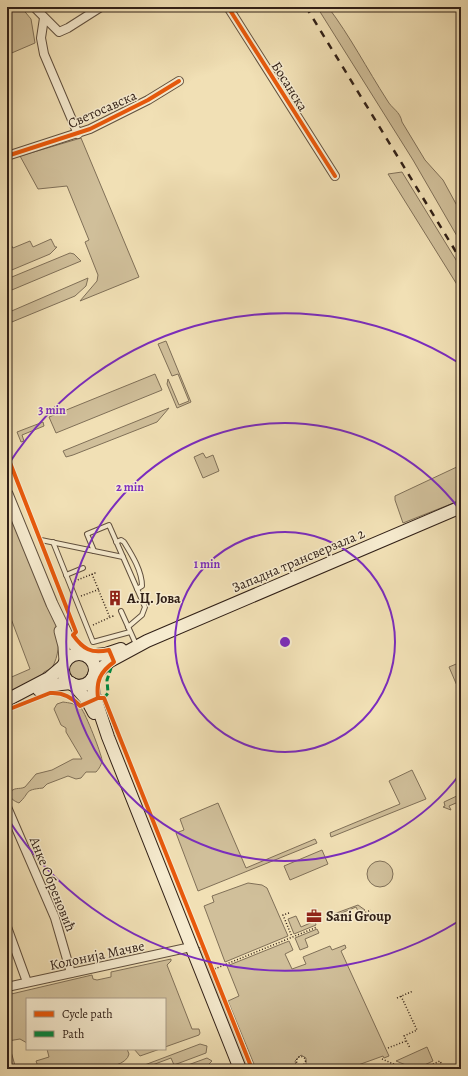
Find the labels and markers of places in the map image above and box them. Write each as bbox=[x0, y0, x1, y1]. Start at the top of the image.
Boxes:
building icon: А.Ц. Јова bbox=[106, 589, 124, 607]
place label: А.Ц. Јова bbox=[126, 589, 181, 608]
centre of rings bbox=[278, 635, 292, 649]
office icon: Sani Group bbox=[305, 907, 323, 925]
place label: Sani Group bbox=[326, 907, 392, 926]

